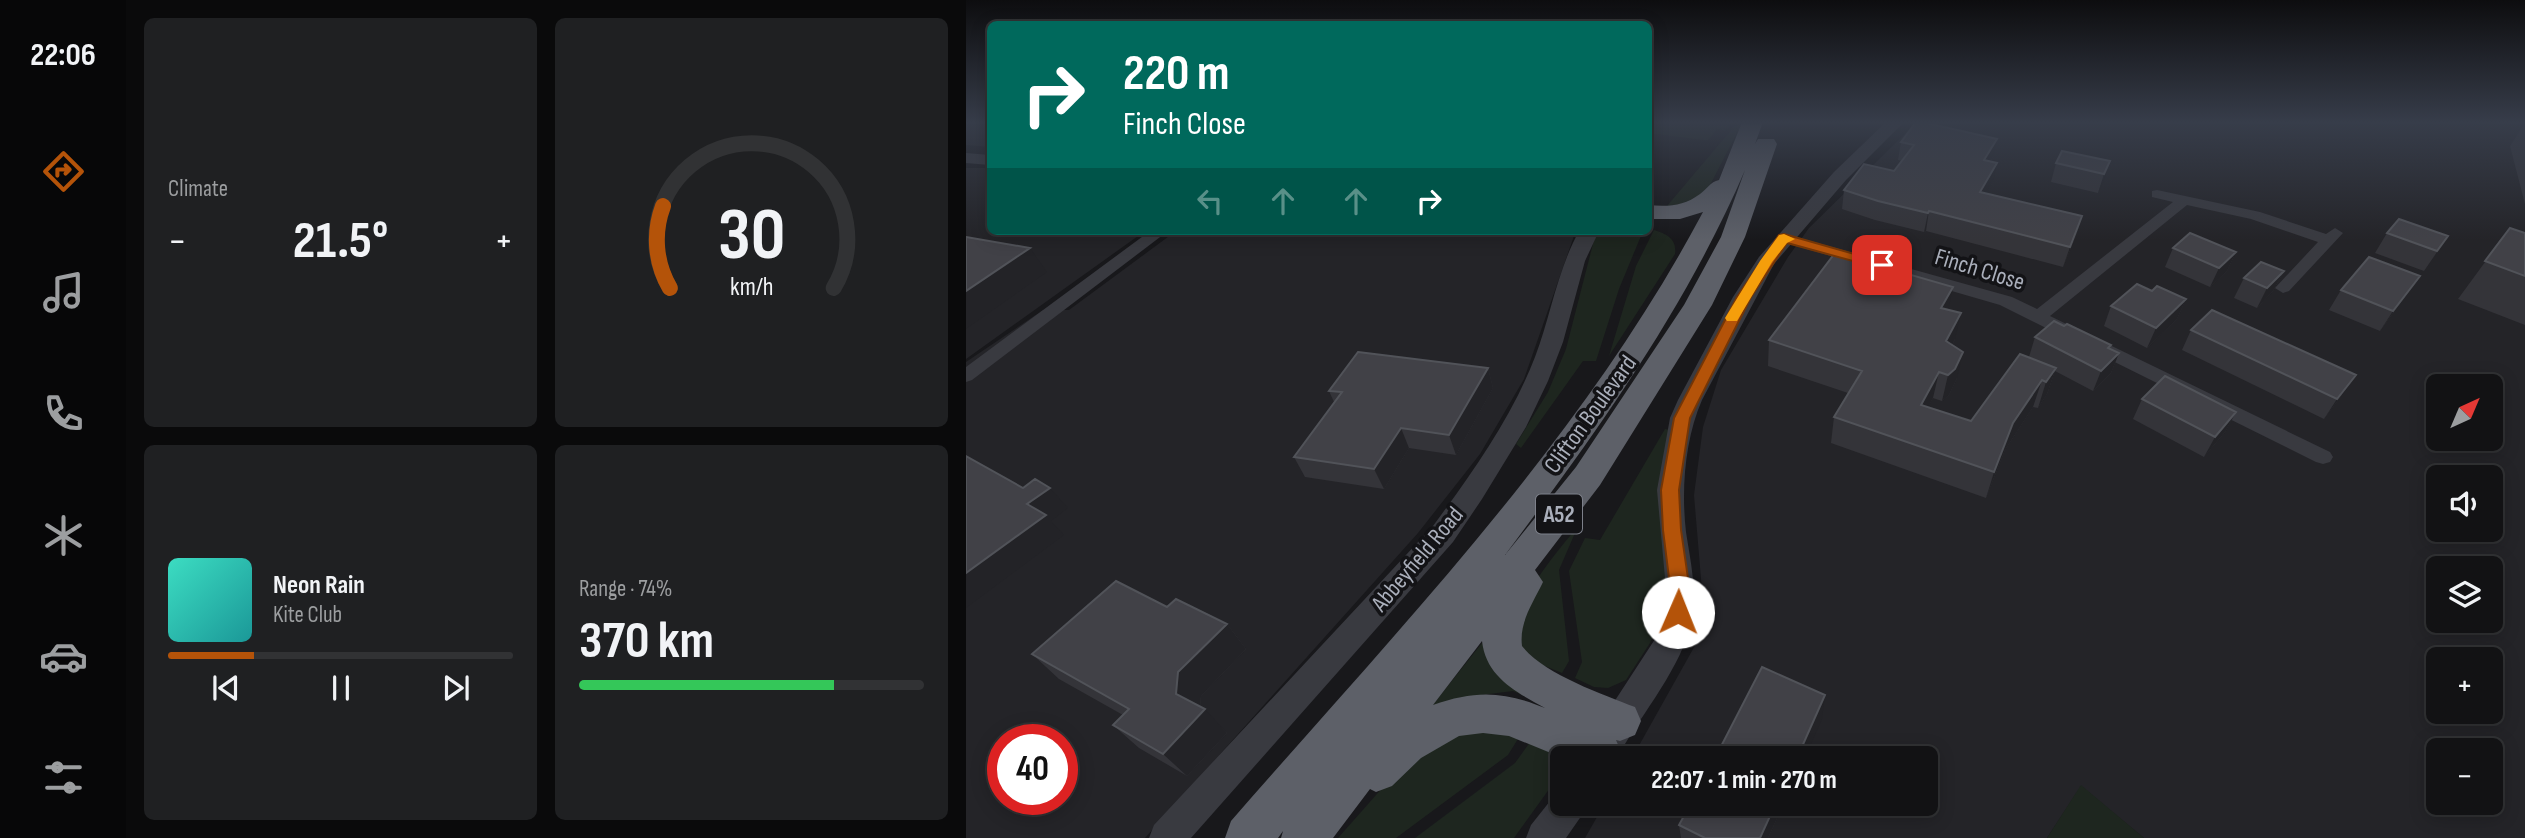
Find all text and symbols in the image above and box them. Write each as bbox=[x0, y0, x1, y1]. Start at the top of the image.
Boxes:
text: 22:06 bbox=[30, 36, 96, 75]
text: 220 m bbox=[1123, 45, 1229, 104]
icon: right bbox=[1008, 49, 1099, 140]
text: Finch Close bbox=[1123, 105, 1246, 144]
icon: directions bbox=[39, 147, 88, 196]
text: Climate bbox=[168, 175, 228, 203]
icon: left bbox=[1191, 182, 1229, 220]
icon: ahead bbox=[1264, 182, 1302, 220]
icon: ahead bbox=[1337, 182, 1375, 220]
icon: right bbox=[1410, 182, 1448, 220]
text: 30 bbox=[718, 193, 785, 281]
text: 21.5° bbox=[293, 210, 388, 273]
text: − bbox=[168, 219, 187, 264]
text: + bbox=[494, 219, 513, 264]
pin bbox=[1852, 235, 1912, 295]
street label: Finch Close bbox=[1932, 242, 2028, 297]
icon: arrive bbox=[1863, 246, 1901, 284]
icon: music bbox=[39, 268, 88, 317]
text: km/h bbox=[730, 272, 773, 303]
street label: Clifton Boulevard bbox=[1538, 350, 1643, 479]
north arrow bbox=[2426, 374, 2502, 452]
map controls bbox=[2426, 374, 2503, 815]
icon: phone bbox=[39, 389, 88, 438]
button: sound bbox=[2426, 465, 2503, 542]
road number: A52 bbox=[1536, 494, 1582, 534]
street label: Abbeyfield Road bbox=[1365, 501, 1470, 618]
icon: climate bbox=[39, 511, 88, 560]
button: layers bbox=[2426, 556, 2503, 633]
text: Neon Rain bbox=[273, 570, 365, 601]
text: Range · 74% bbox=[579, 575, 673, 603]
position arrow bbox=[1641, 575, 1715, 649]
text: Kite Club bbox=[273, 601, 342, 629]
text: 370 km bbox=[579, 610, 714, 673]
icon: car bbox=[39, 632, 88, 681]
button: + bbox=[2426, 647, 2503, 724]
icon: previous bbox=[207, 669, 245, 707]
icon: pause bbox=[322, 669, 360, 707]
icon: next bbox=[437, 669, 475, 707]
speed limit sign: 40 bbox=[987, 724, 1078, 815]
button: − bbox=[2426, 738, 2503, 815]
icon: filters bbox=[39, 753, 88, 802]
text: 22:07 · 1 min · 270 m bbox=[1651, 765, 1837, 796]

